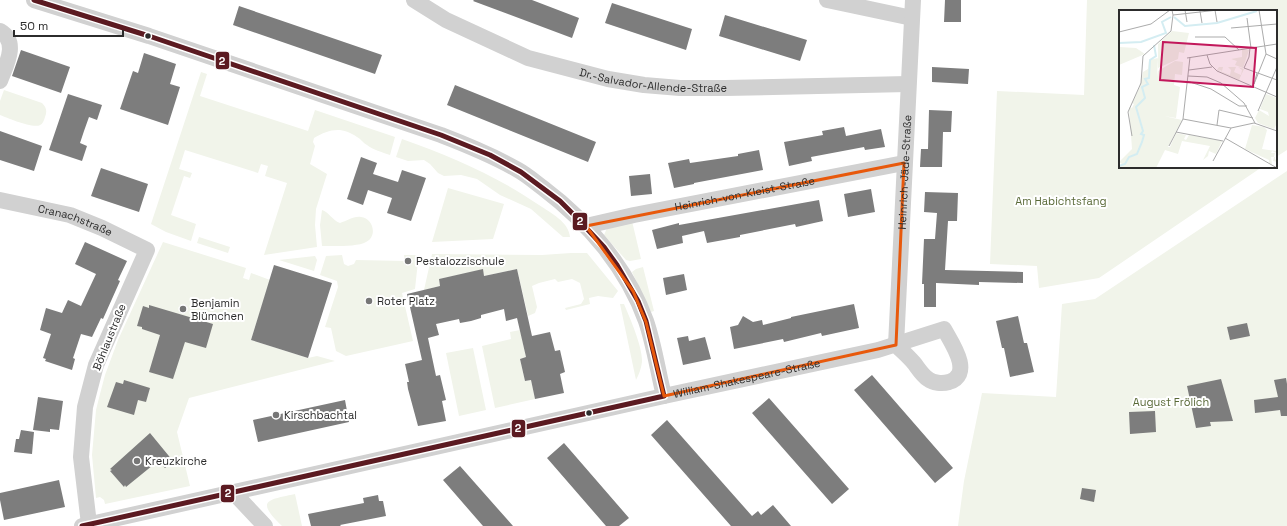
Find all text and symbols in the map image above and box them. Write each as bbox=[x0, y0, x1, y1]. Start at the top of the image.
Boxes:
inset map bbox=[1119, 10, 1277, 168]
scale bar bbox=[14, 12, 123, 38]
text: 50 m bbox=[20, 18, 48, 34]
unlabelled marker bbox=[143, 31, 153, 41]
line badge: 2 bbox=[215, 51, 230, 70]
text: 2 bbox=[219, 54, 226, 68]
street label: Dr.-Salvador-Allende-Straße bbox=[578, 65, 727, 95]
street label: Heinrich-Jäde-Straße bbox=[895, 114, 914, 230]
street label: Heinrich-von-Kleist-Straße bbox=[674, 173, 816, 214]
park label: Am Habichtsfang bbox=[1015, 194, 1107, 208]
street label: Cranachstraße bbox=[37, 201, 115, 239]
line badge: 2 bbox=[572, 212, 588, 231]
text: 2 bbox=[577, 214, 584, 228]
place label: Pestalozzischule bbox=[416, 254, 504, 268]
marker: Pestalozzischule bbox=[403, 256, 413, 266]
place label: Roter Platz bbox=[377, 294, 435, 308]
place label: Benjamin Blümchen bbox=[191, 296, 244, 323]
marker: Roter Platz bbox=[364, 296, 374, 306]
street label: Böhlaustraße bbox=[89, 302, 129, 372]
marker: Benjamin Blümchen bbox=[178, 304, 188, 314]
street label: William-Shakespeare-Straße bbox=[672, 356, 822, 401]
park label: August Frölich bbox=[1133, 395, 1209, 409]
place label: Kirschbachtal bbox=[284, 408, 357, 422]
unlabelled marker bbox=[584, 408, 594, 418]
marker: Kirschbachtal bbox=[271, 410, 281, 420]
line badge: 2 bbox=[511, 419, 526, 438]
text: 2 bbox=[515, 421, 522, 435]
place label: Kreuzkirche bbox=[145, 454, 207, 468]
marker: Kreuzkirche bbox=[132, 456, 142, 466]
line badge: 2 bbox=[220, 484, 235, 503]
text: 2 bbox=[225, 486, 232, 500]

